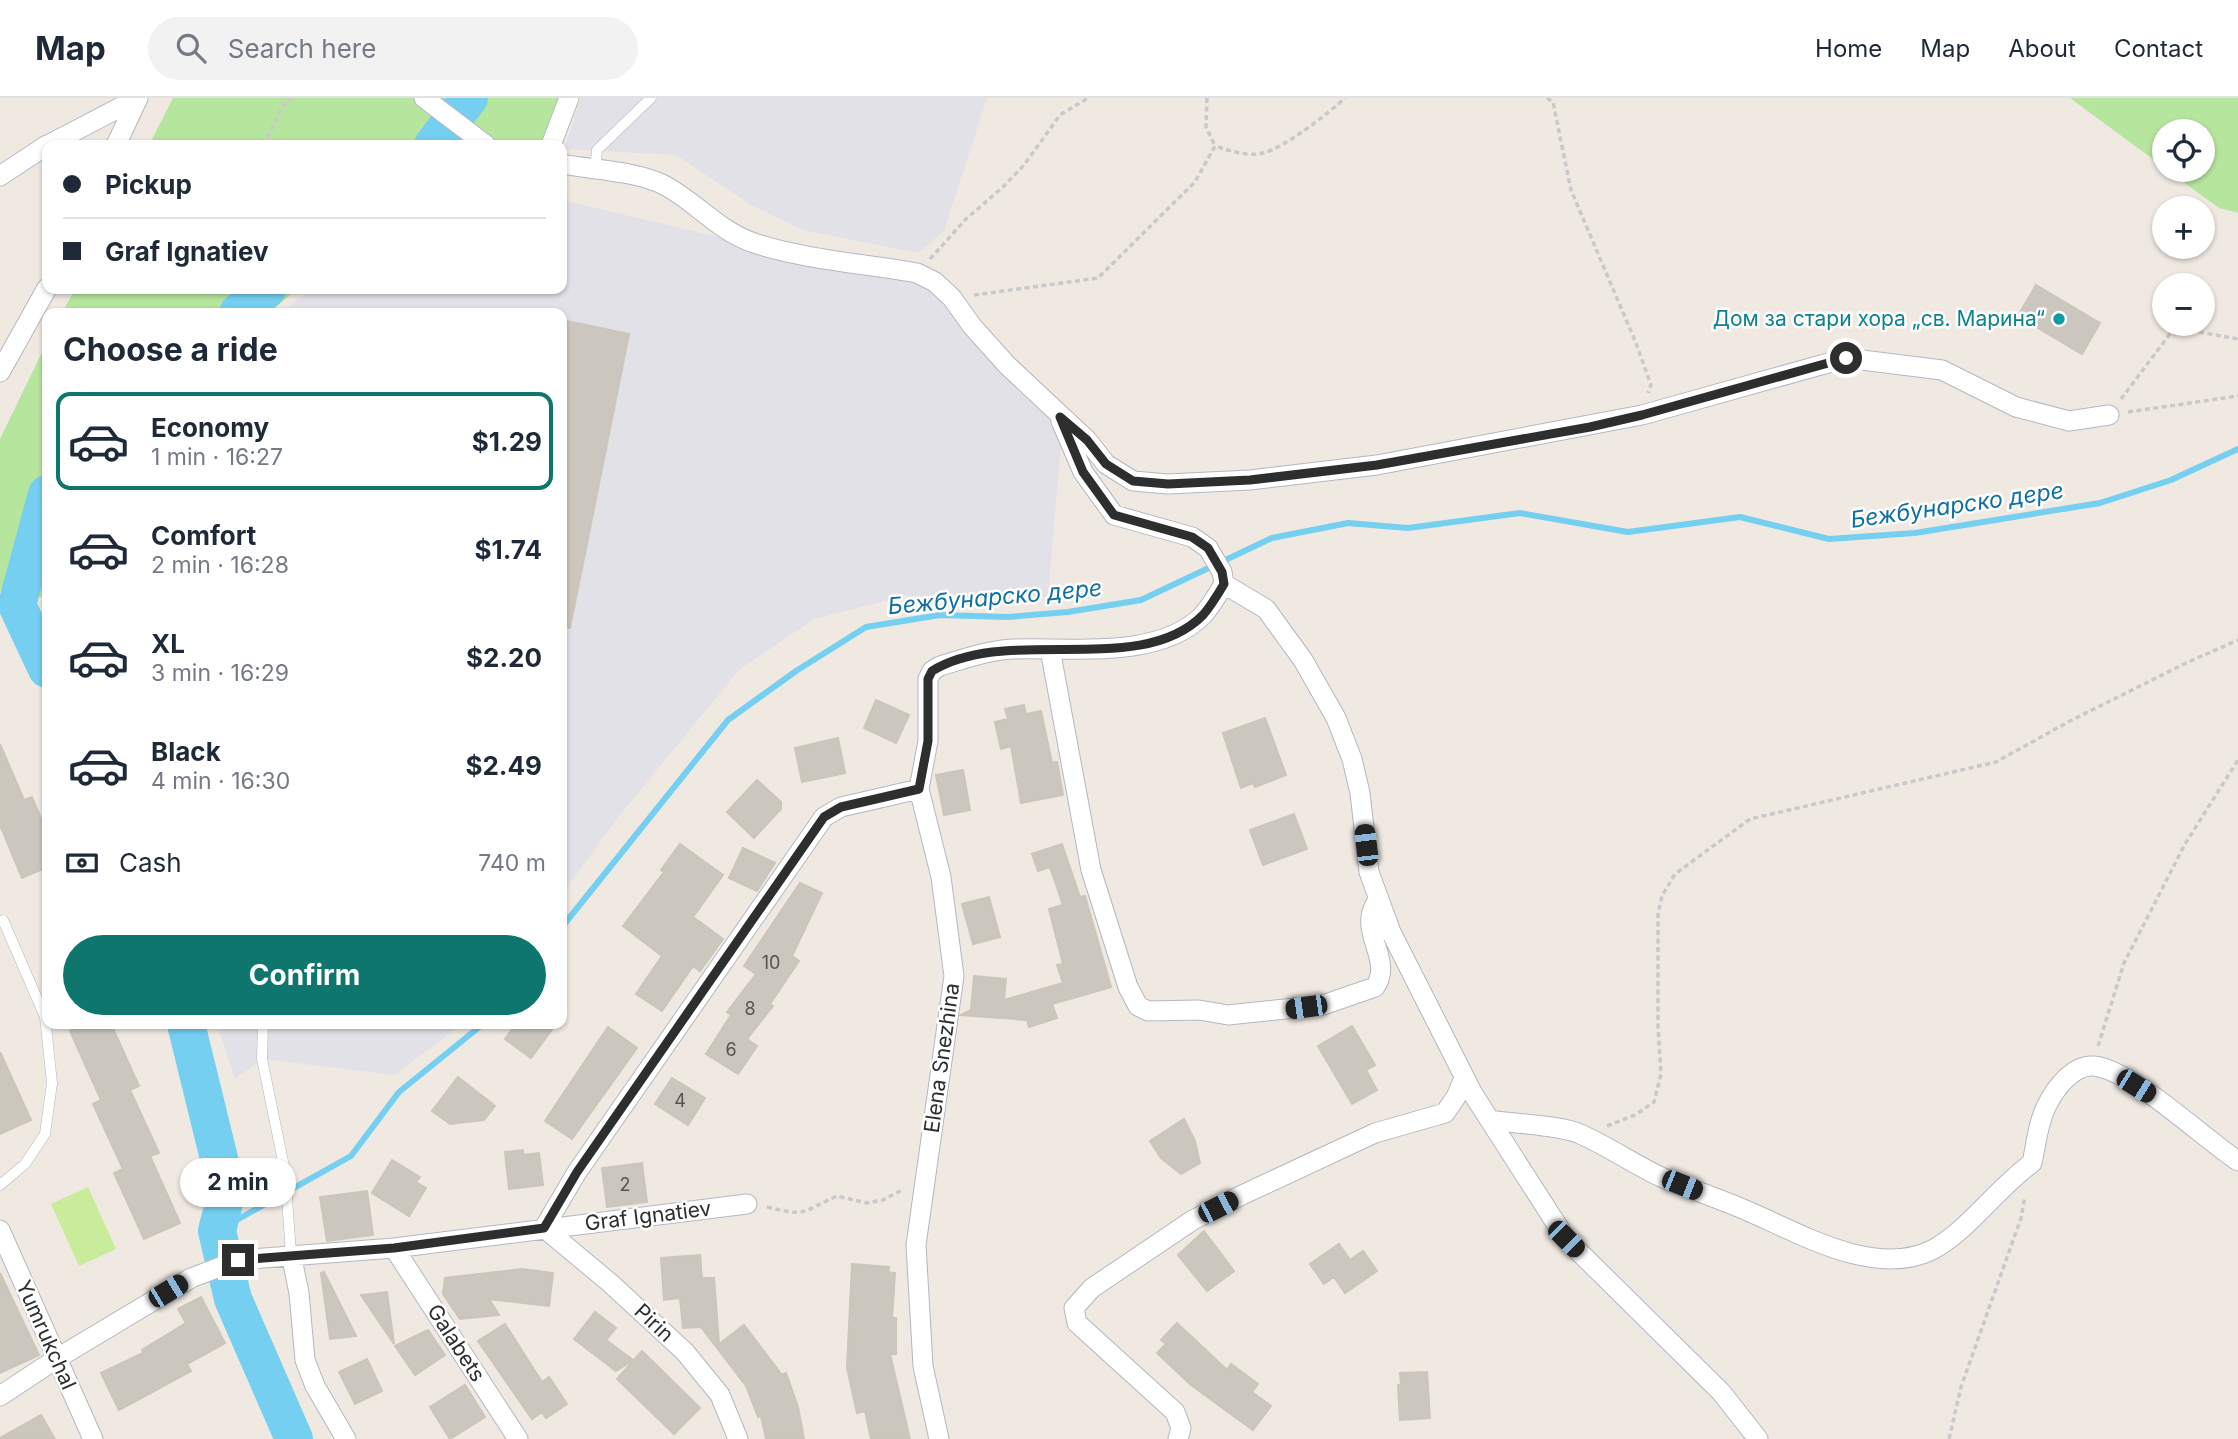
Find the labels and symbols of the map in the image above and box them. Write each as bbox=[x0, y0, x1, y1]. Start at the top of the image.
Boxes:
place label: Дом за стари хора „св. Марина“ bbox=[1713, 306, 2045, 331]
marker: Дом за стари хора „св. Марина“ bbox=[2051, 311, 2067, 327]
route start bbox=[1830, 342, 1862, 374]
water label: Бежбунарско дере bbox=[1849, 476, 2065, 534]
water label: Бежбунарско дере bbox=[887, 574, 1103, 620]
car bbox=[1354, 823, 1379, 867]
house number: 10 bbox=[762, 952, 780, 973]
street label: Elena Snezhina bbox=[919, 981, 964, 1135]
car bbox=[1284, 994, 1329, 1020]
house number: 8 bbox=[744, 998, 756, 1019]
house number: 6 bbox=[725, 1039, 737, 1060]
car bbox=[2113, 1066, 2160, 1106]
house number: 4 bbox=[674, 1090, 686, 1111]
callout: 2 min bbox=[180, 1158, 296, 1208]
car bbox=[1659, 1167, 1706, 1203]
house number: 2 bbox=[620, 1174, 630, 1195]
car bbox=[1195, 1188, 1242, 1226]
street label: Graf Ignatiev bbox=[583, 1195, 713, 1236]
car bbox=[1544, 1217, 1589, 1261]
route end bbox=[222, 1244, 254, 1276]
car bbox=[145, 1271, 192, 1311]
street label: Yumrukchal bbox=[11, 1276, 82, 1393]
street label: Pirin bbox=[630, 1298, 679, 1347]
street label: Galabets bbox=[422, 1299, 491, 1386]

